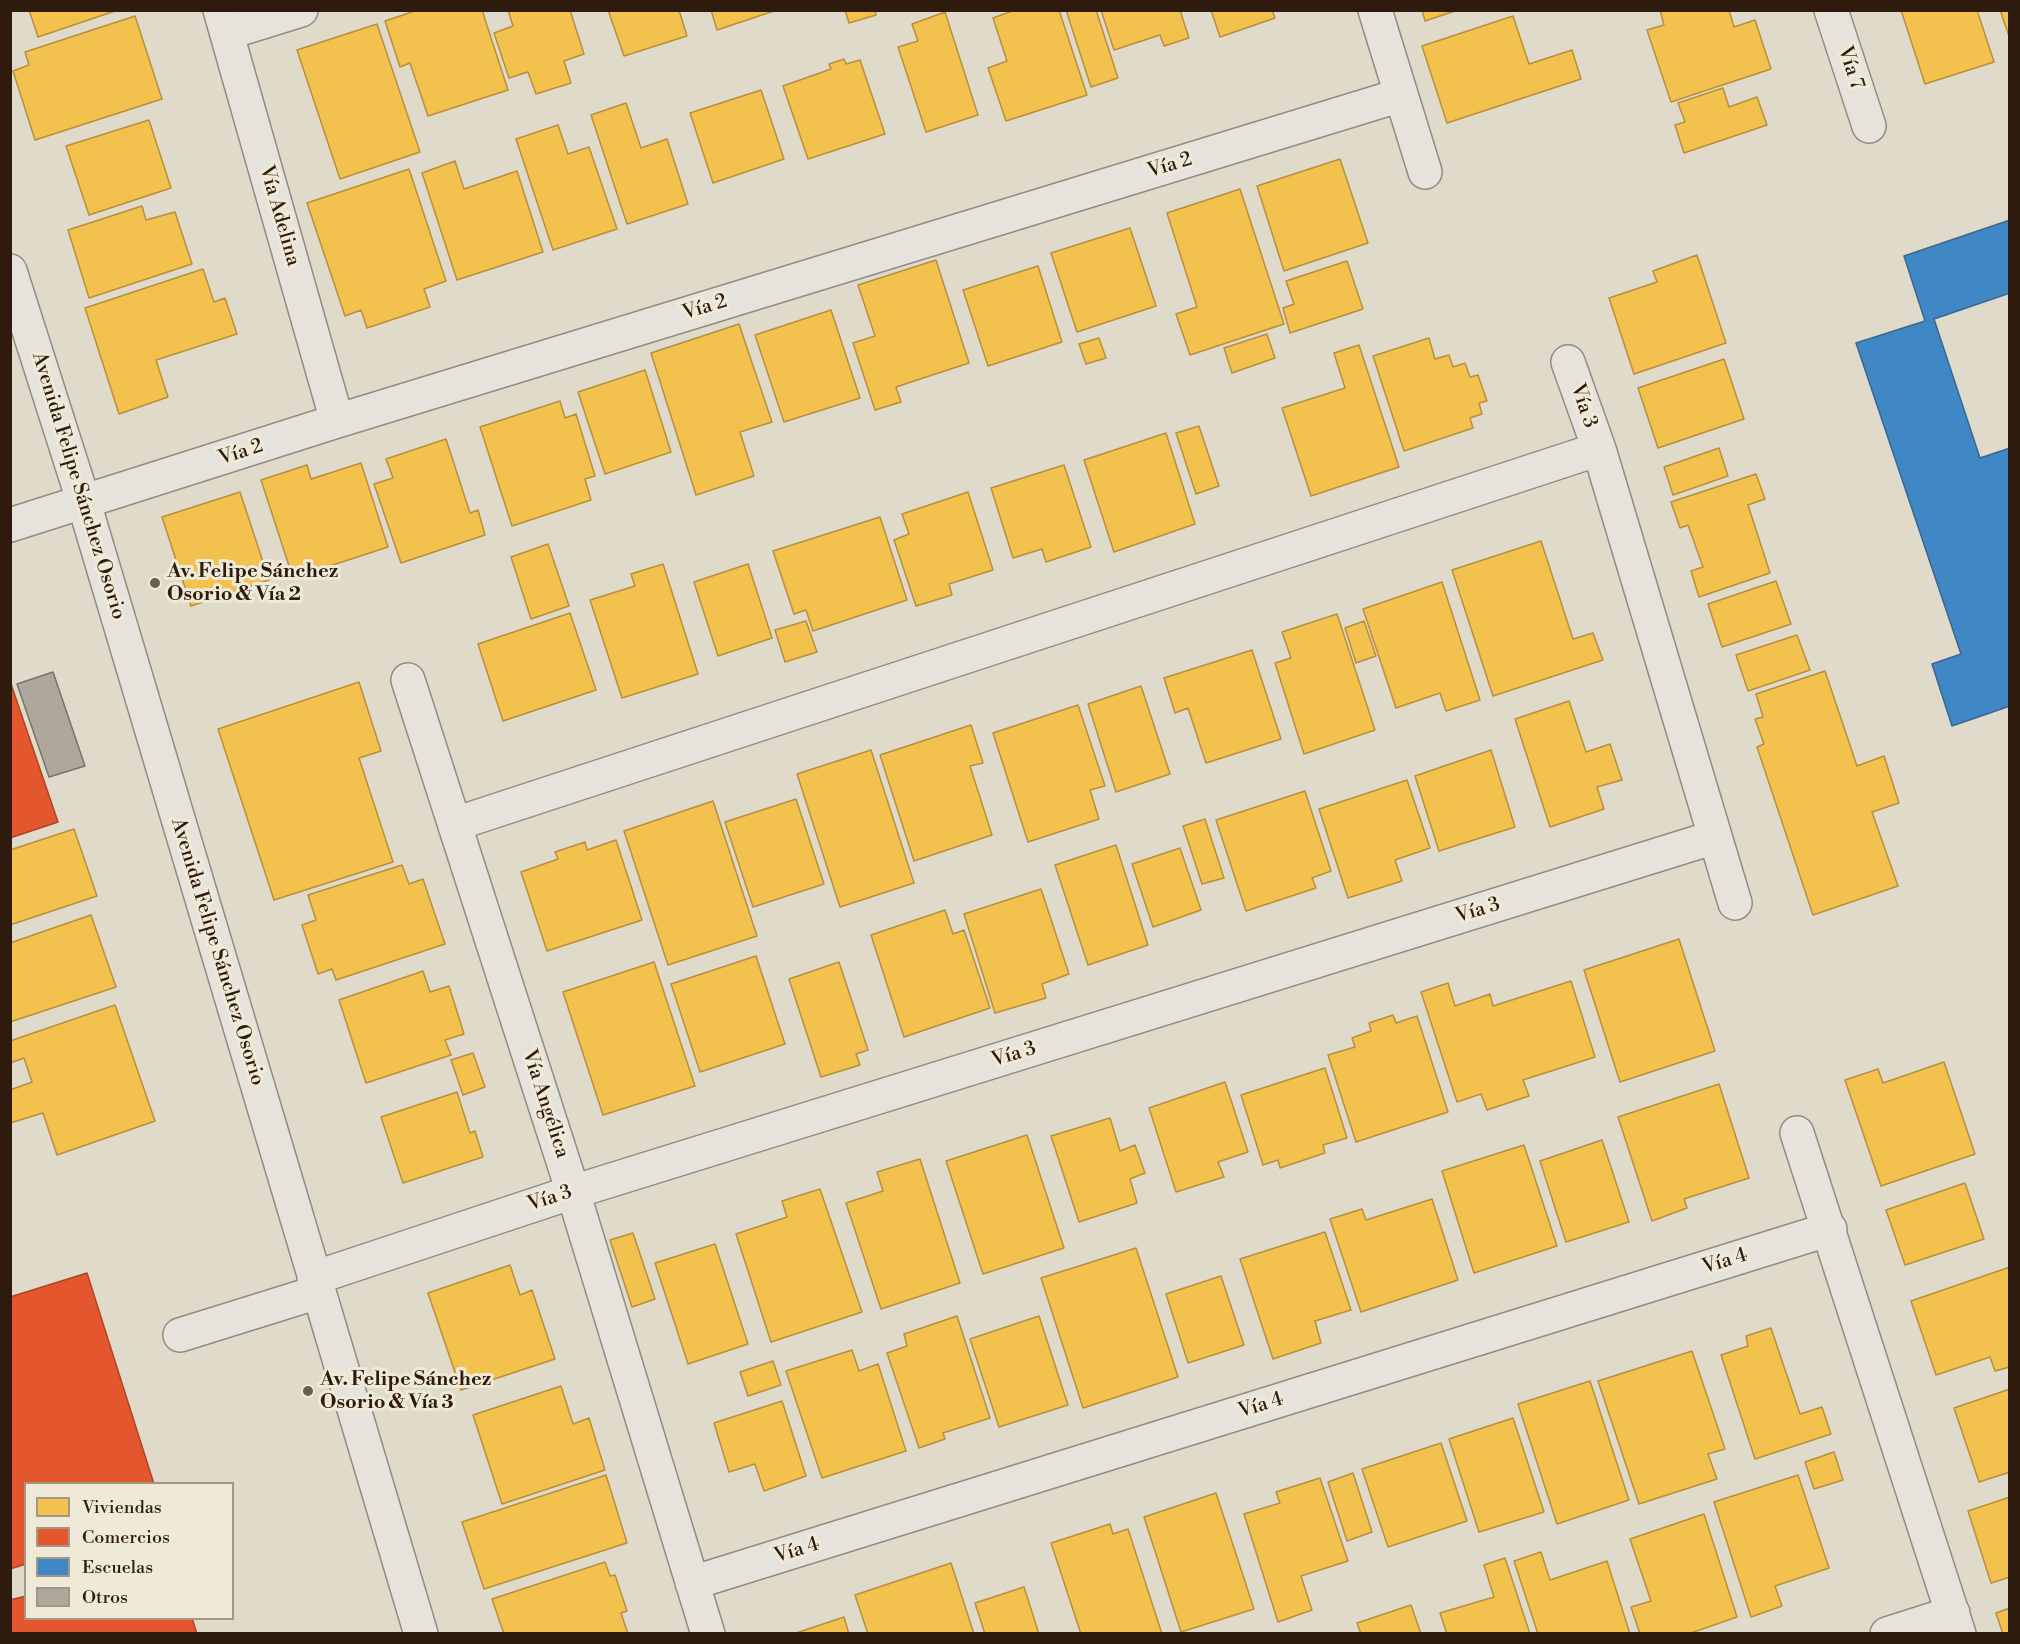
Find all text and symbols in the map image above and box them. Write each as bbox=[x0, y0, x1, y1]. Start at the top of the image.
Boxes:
street label: Vía 7 bbox=[1832, 43, 1868, 93]
street label: Vía 2 bbox=[1145, 148, 1195, 184]
street label: Vía Adelina bbox=[253, 163, 305, 269]
street label: Vía 2 bbox=[680, 290, 730, 326]
street label: Avenida Felipe Sánchez Osorio bbox=[26, 349, 130, 623]
street label: Vía 3 bbox=[1564, 381, 1602, 431]
street label: Vía 2 bbox=[216, 435, 266, 471]
place label: Av. Felipe Sánchez Osorio & Vía 2 bbox=[167, 560, 338, 607]
marker: Av. Felipe Sánchez Osorio & Vía 2 bbox=[148, 576, 162, 590]
street label: Avenida Felipe Sánchez Osorio bbox=[165, 815, 269, 1089]
street label: Vía 3 bbox=[1453, 893, 1503, 929]
street label: Vía 3 bbox=[989, 1037, 1039, 1073]
street label: Vía Angélica bbox=[516, 1047, 574, 1161]
street label: Vía 3 bbox=[525, 1181, 575, 1217]
street label: Vía 4 bbox=[1700, 1244, 1750, 1280]
place label: Av. Felipe Sánchez Osorio & Vía 3 bbox=[320, 1368, 491, 1415]
marker: Av. Felipe Sánchez Osorio & Vía 3 bbox=[301, 1384, 315, 1398]
street label: Vía 4 bbox=[1236, 1388, 1286, 1424]
legend bbox=[24, 1482, 234, 1620]
text: Viviendas bbox=[82, 1496, 162, 1519]
text: Comercios bbox=[82, 1526, 170, 1549]
street label: Vía 4 bbox=[772, 1533, 822, 1569]
text: Escuelas bbox=[82, 1556, 153, 1579]
text: Otros bbox=[82, 1586, 128, 1609]

